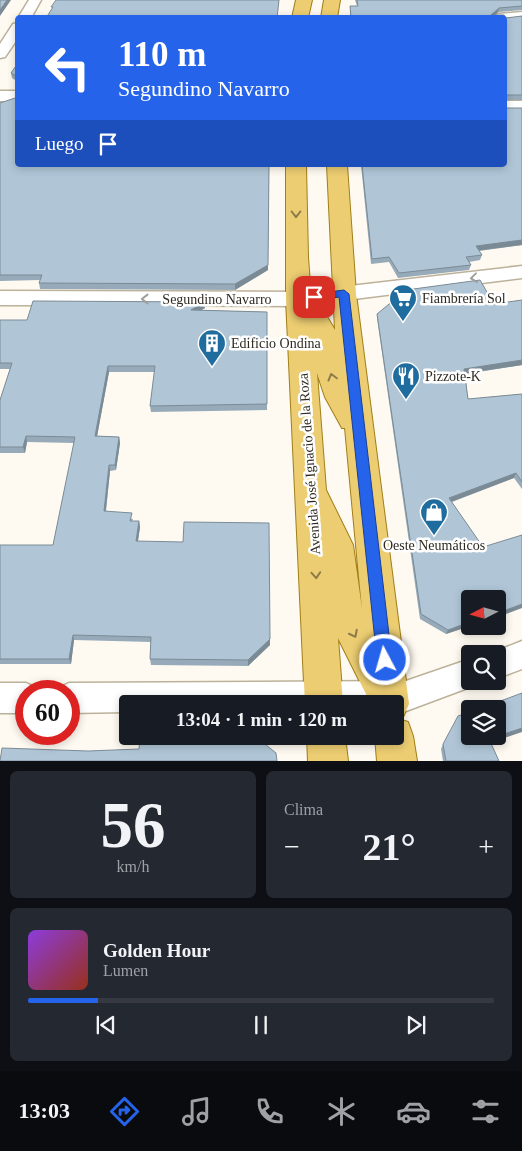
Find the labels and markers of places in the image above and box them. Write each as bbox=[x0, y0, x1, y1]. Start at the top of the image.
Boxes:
pin bbox=[293, 276, 335, 318]
supermarket icon: Fiambrería Sol bbox=[388, 283, 418, 322]
place label: Fiambrería Sol bbox=[422, 291, 506, 306]
building icon: Edificio Ondina bbox=[197, 328, 227, 367]
place label: Edificio Ondina bbox=[231, 336, 322, 351]
restaurant icon: Pizzote-K bbox=[391, 361, 421, 400]
place label: Pizzote-K bbox=[425, 369, 481, 384]
shop icon: Oeste Neumáticos bbox=[419, 497, 449, 536]
place label: Oeste Neumáticos bbox=[383, 538, 485, 553]

